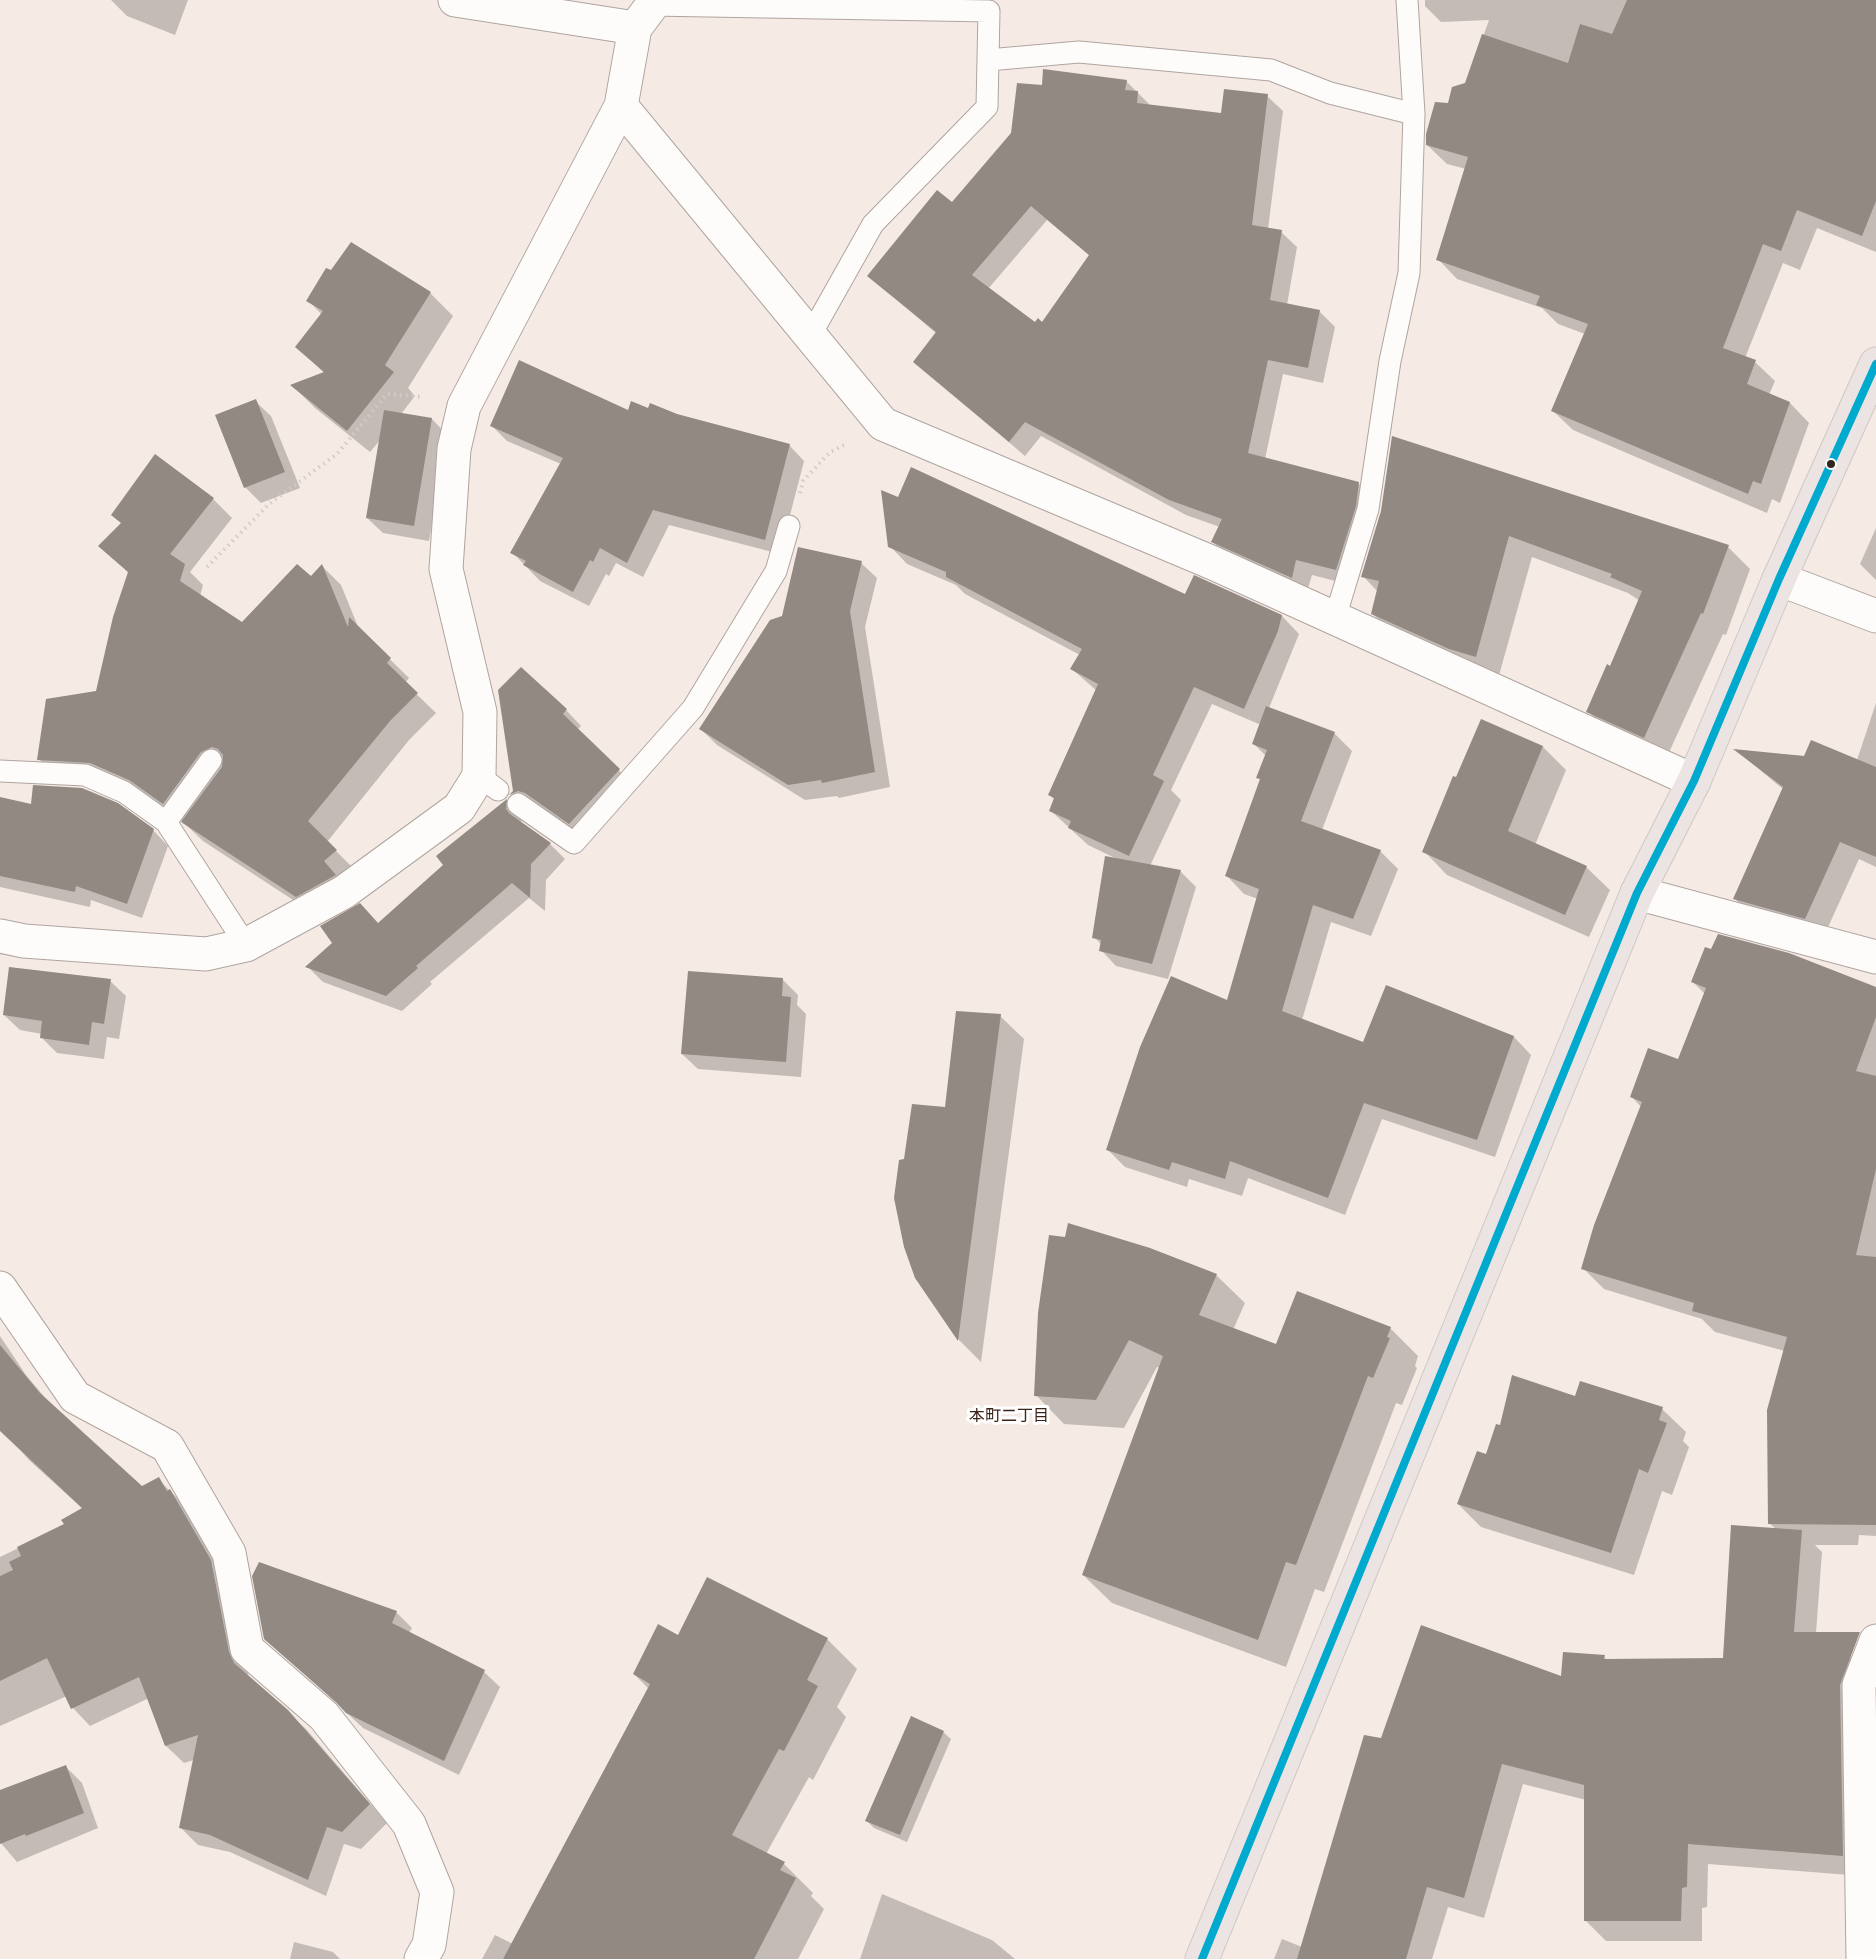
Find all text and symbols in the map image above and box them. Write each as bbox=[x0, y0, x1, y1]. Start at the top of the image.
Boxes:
unlabelled marker bbox=[1825, 458, 1837, 470]
district label: 本町二丁目 bbox=[969, 1406, 1049, 1426]

